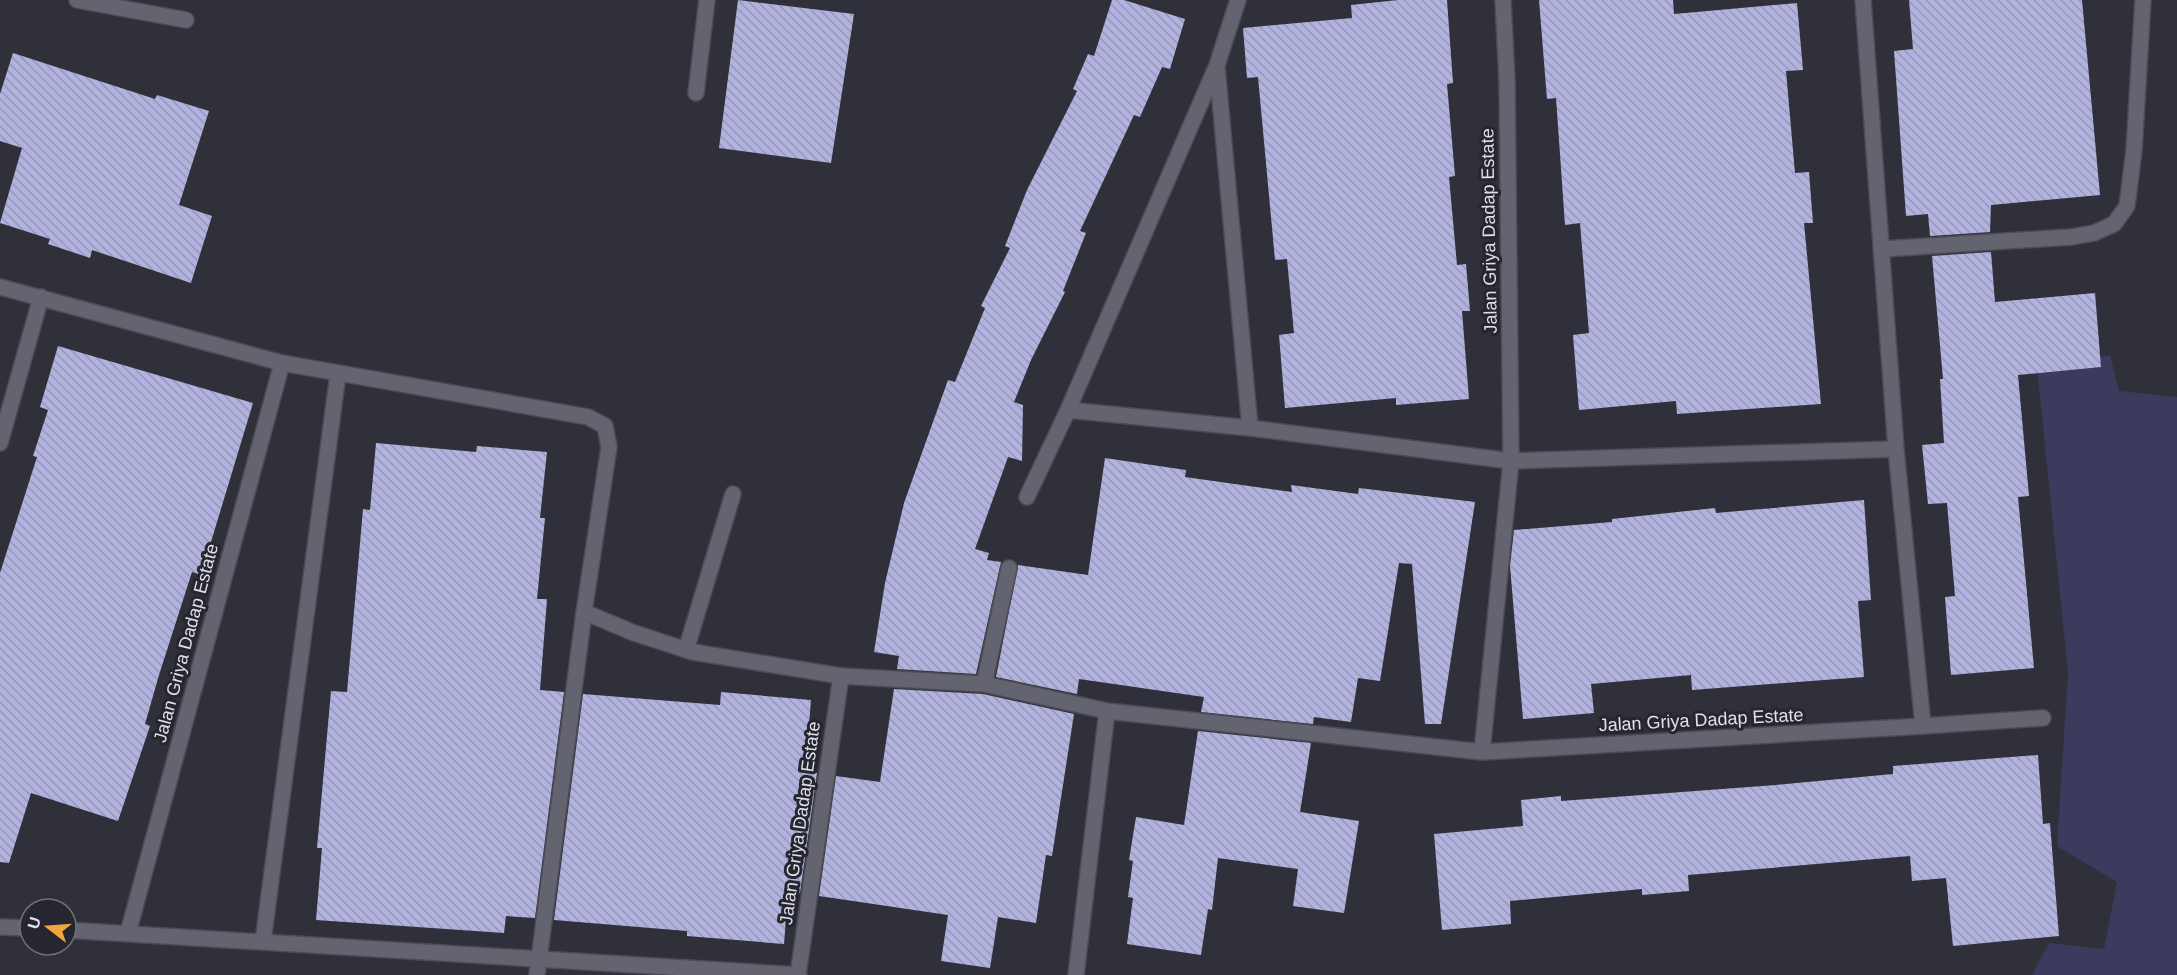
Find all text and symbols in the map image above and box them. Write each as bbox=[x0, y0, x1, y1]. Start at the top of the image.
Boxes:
street label: Jalan Griya Dadap Estate bbox=[1477, 128, 1501, 334]
street label: Jalan Griya Dadap Estate bbox=[150, 541, 222, 745]
street label: Jalan Griya Dadap Estate bbox=[1598, 705, 1804, 735]
street label: Jalan Griya Dadap Estate bbox=[776, 720, 824, 926]
north arrow bbox=[18, 897, 78, 957]
text: U bbox=[24, 915, 44, 931]

